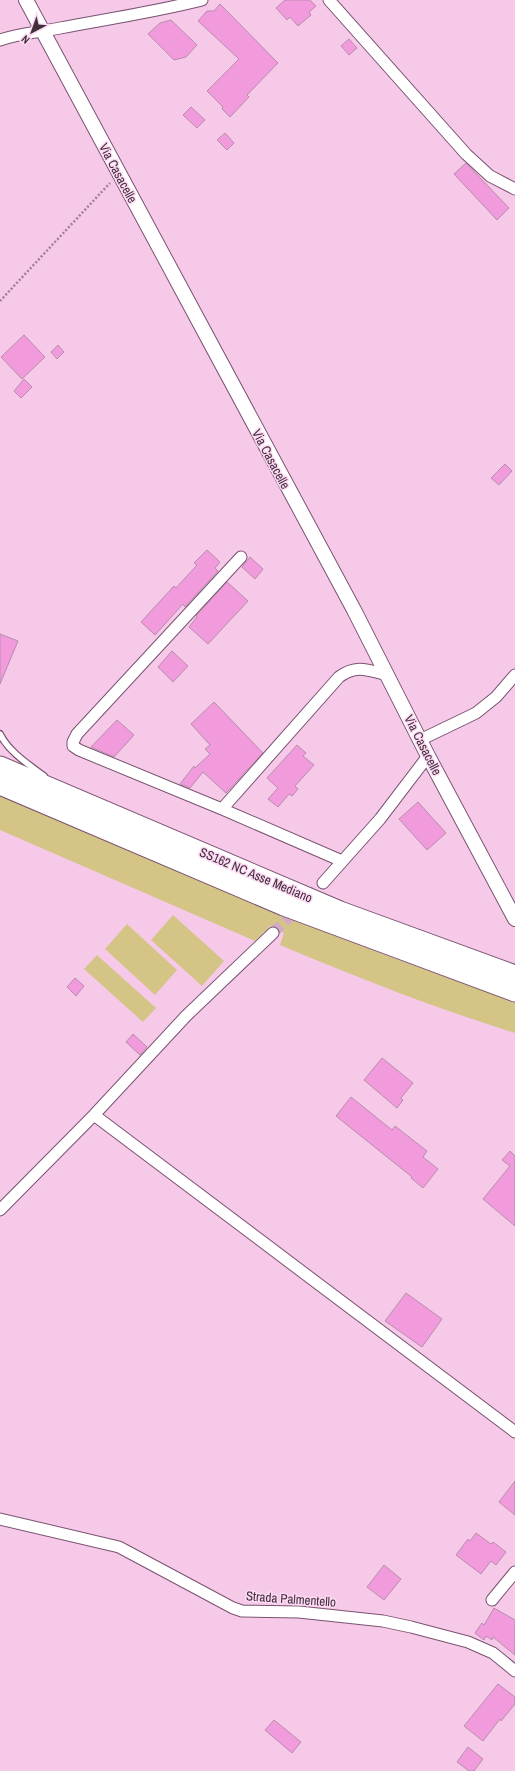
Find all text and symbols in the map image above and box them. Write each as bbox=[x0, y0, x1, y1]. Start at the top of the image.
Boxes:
north arrow bbox=[12, 12, 52, 52]
text: N bbox=[18, 32, 32, 47]
street label: Via Casacelle bbox=[95, 140, 141, 206]
street label: Via Casacelle bbox=[248, 426, 294, 492]
street label: Via Casacelle bbox=[401, 712, 445, 778]
street label: SS162 NC Asse Mediano bbox=[197, 844, 315, 906]
street label: Strada Palmentello bbox=[245, 1587, 337, 1611]

